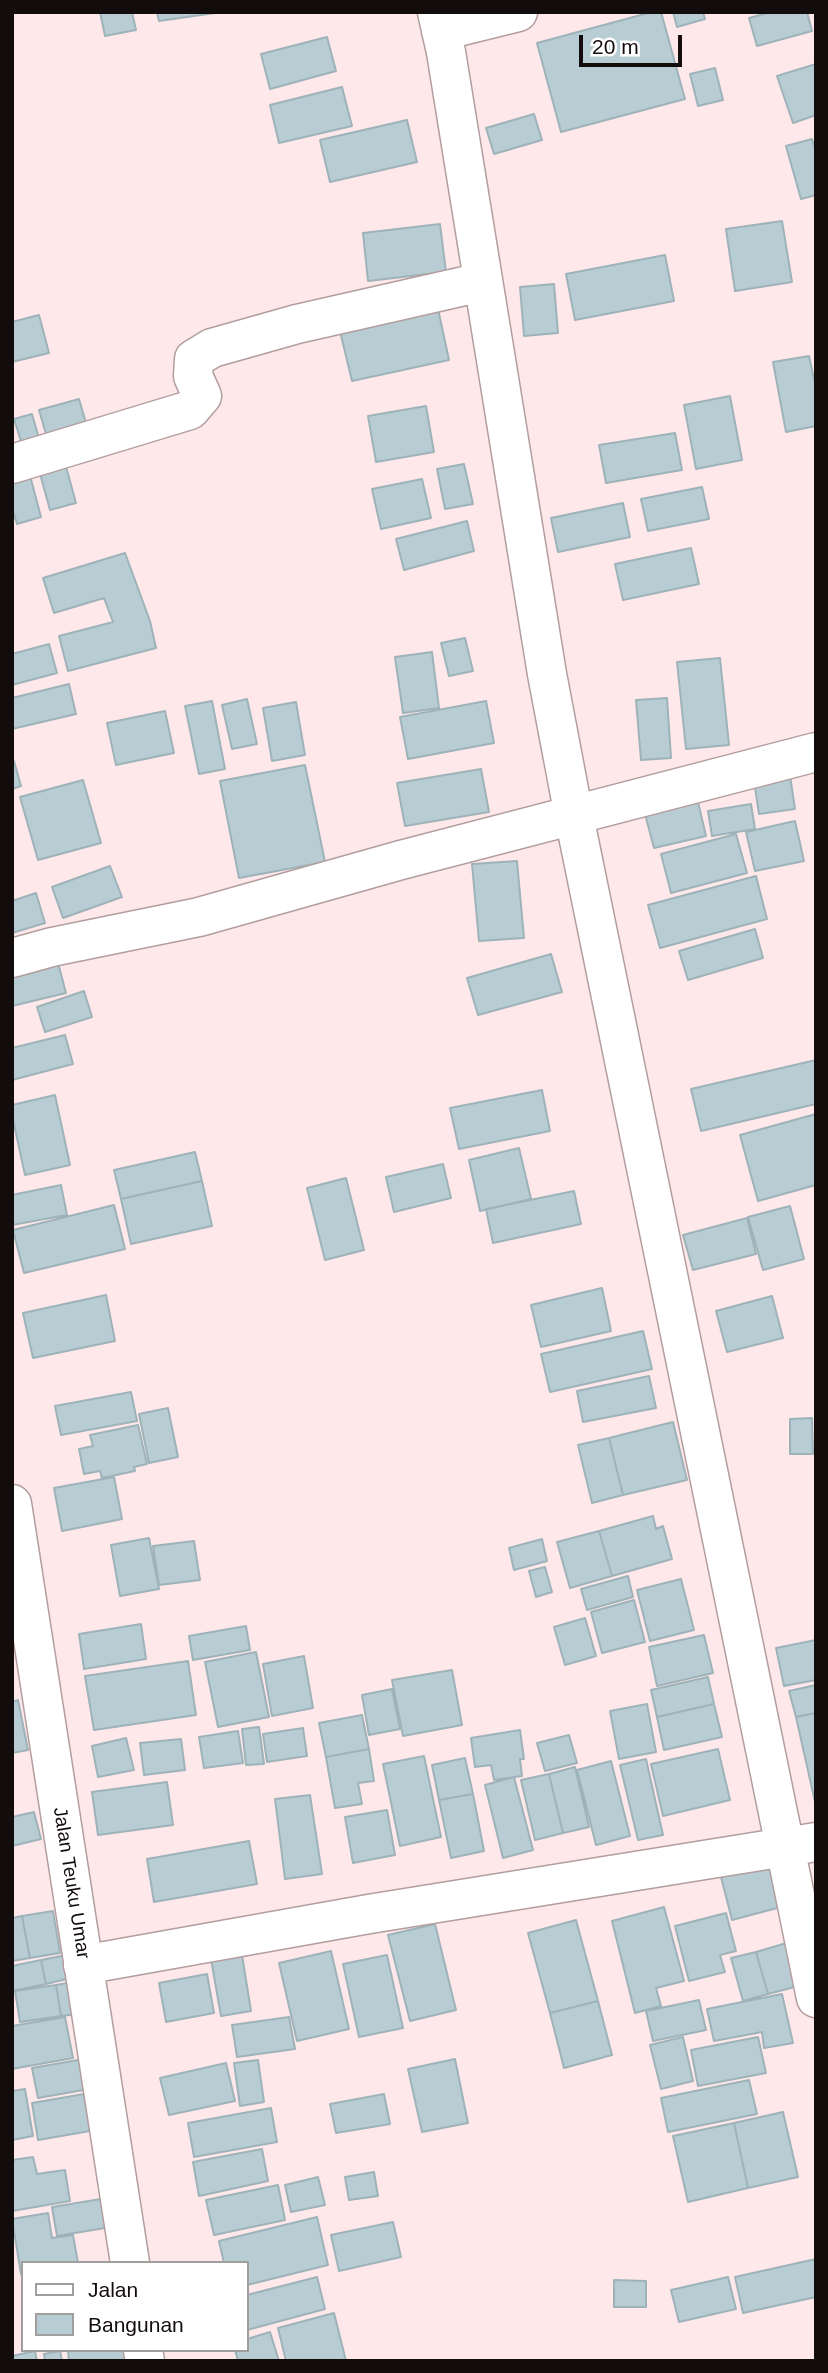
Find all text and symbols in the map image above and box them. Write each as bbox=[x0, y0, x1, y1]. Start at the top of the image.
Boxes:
scale bar bbox=[583, 21, 686, 65]
text: 20 m bbox=[592, 35, 639, 58]
street label: Jalan Teuku Umar bbox=[48, 1806, 94, 1960]
legend bbox=[21, 2261, 248, 2352]
text: Jalan bbox=[88, 2278, 138, 2301]
text: Bangunan bbox=[88, 2313, 184, 2336]

